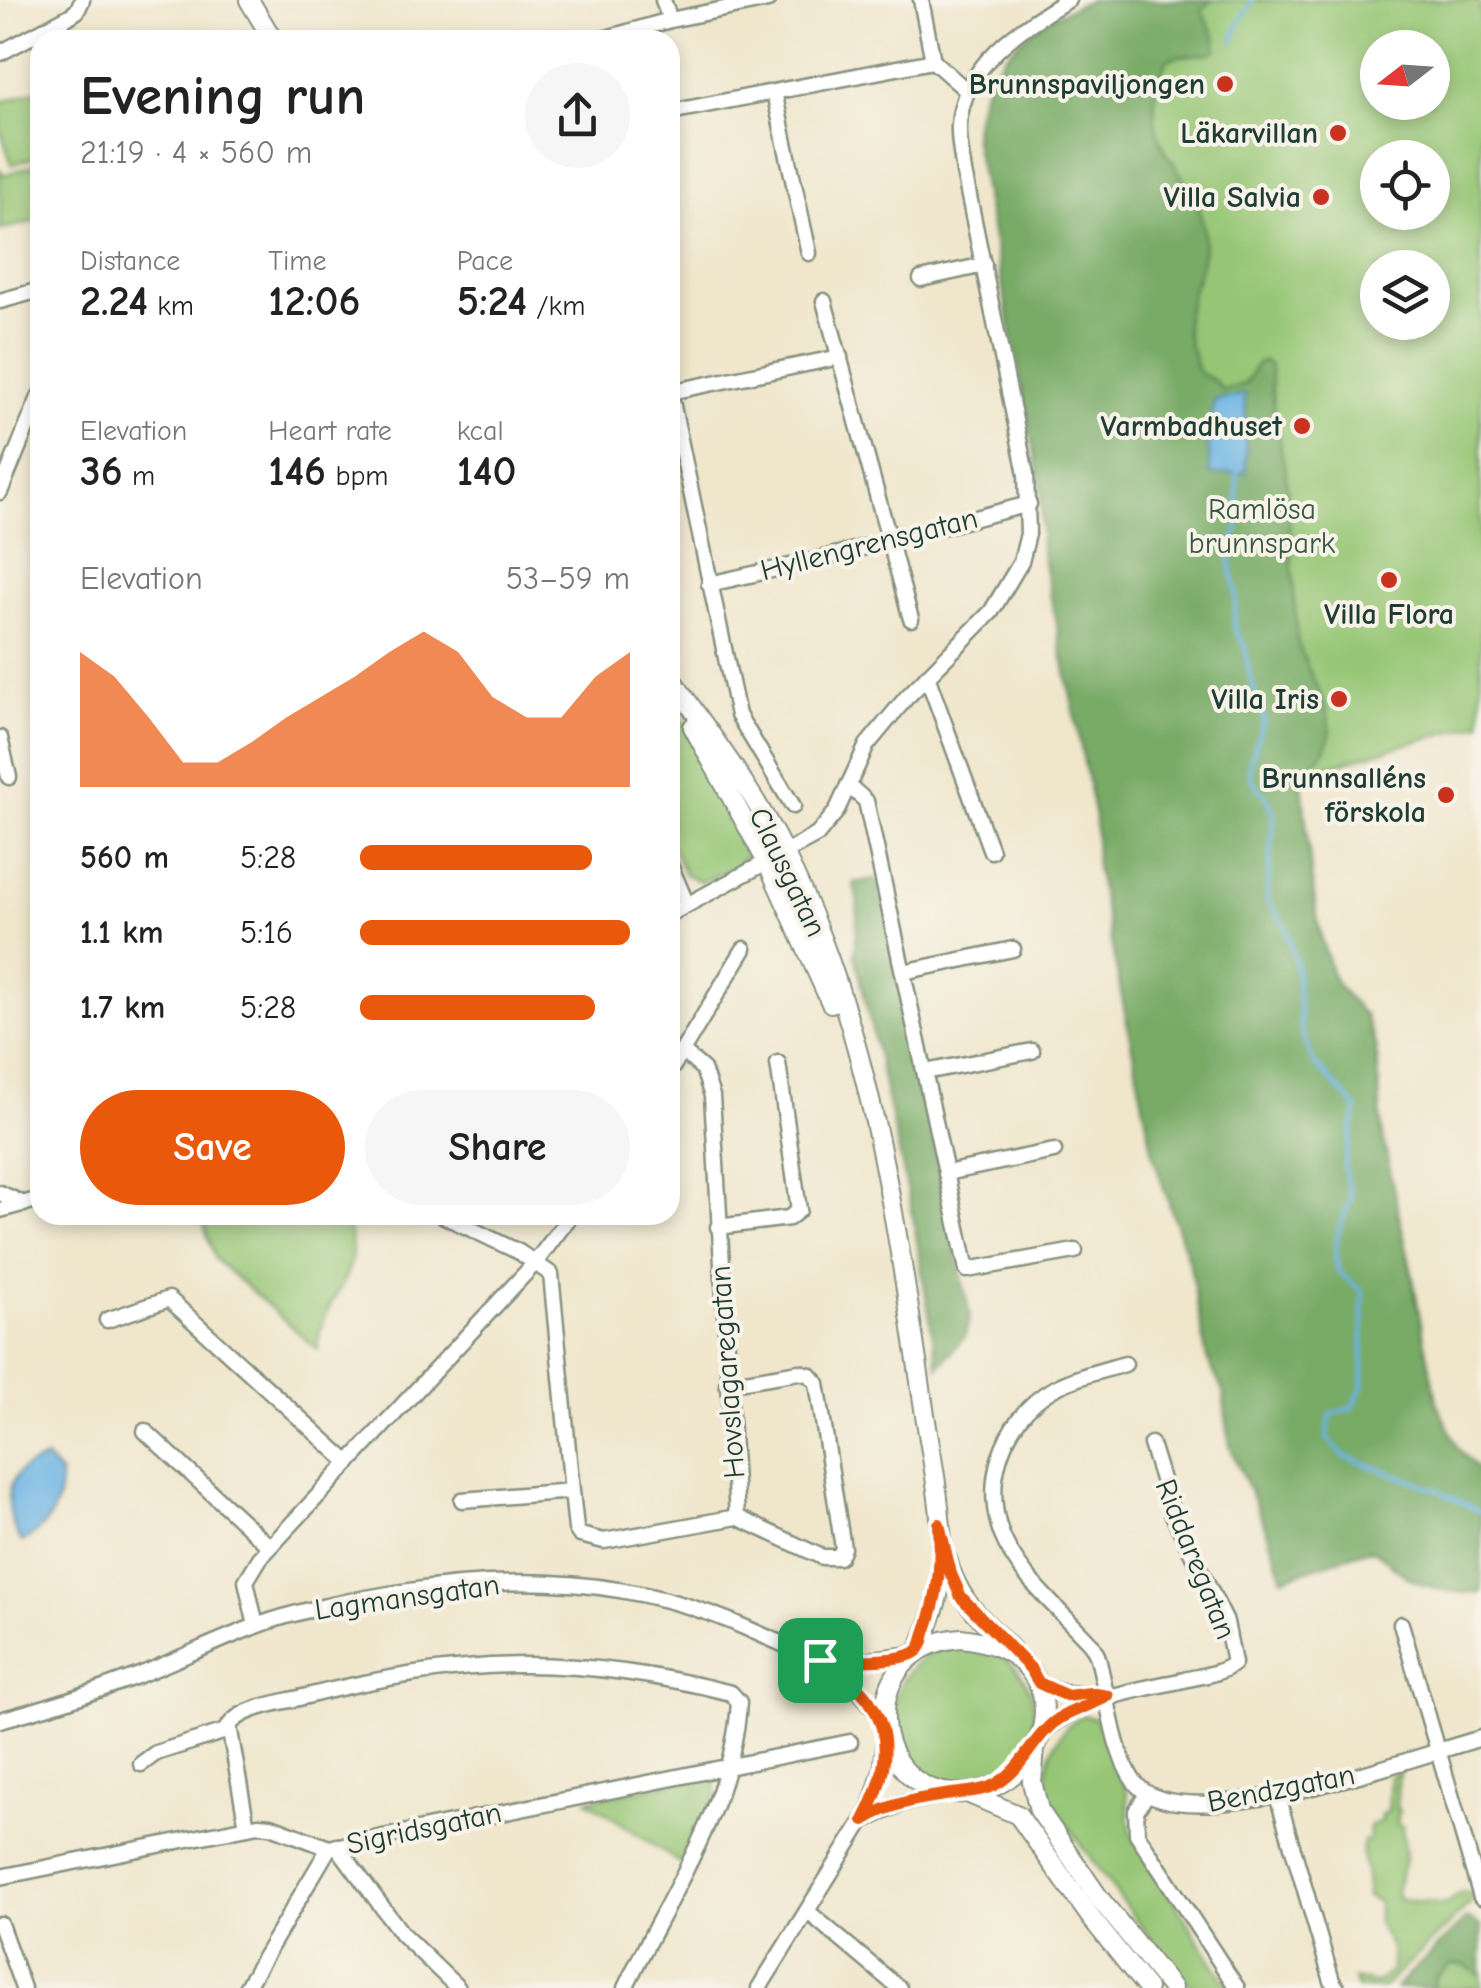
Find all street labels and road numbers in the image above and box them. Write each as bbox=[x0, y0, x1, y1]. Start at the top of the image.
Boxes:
street label: Hyllengrensgatan bbox=[757, 501, 981, 588]
street label: Clausgatan bbox=[741, 802, 834, 943]
street label: Hovslagaregatan bbox=[703, 1264, 752, 1480]
street label: Riddaregatan bbox=[1148, 1474, 1244, 1644]
street label: Lagmansgatan bbox=[312, 1567, 502, 1628]
street label: Bendzgatan bbox=[1204, 1757, 1358, 1820]
street label: Sigridsgatan bbox=[343, 1795, 505, 1862]

